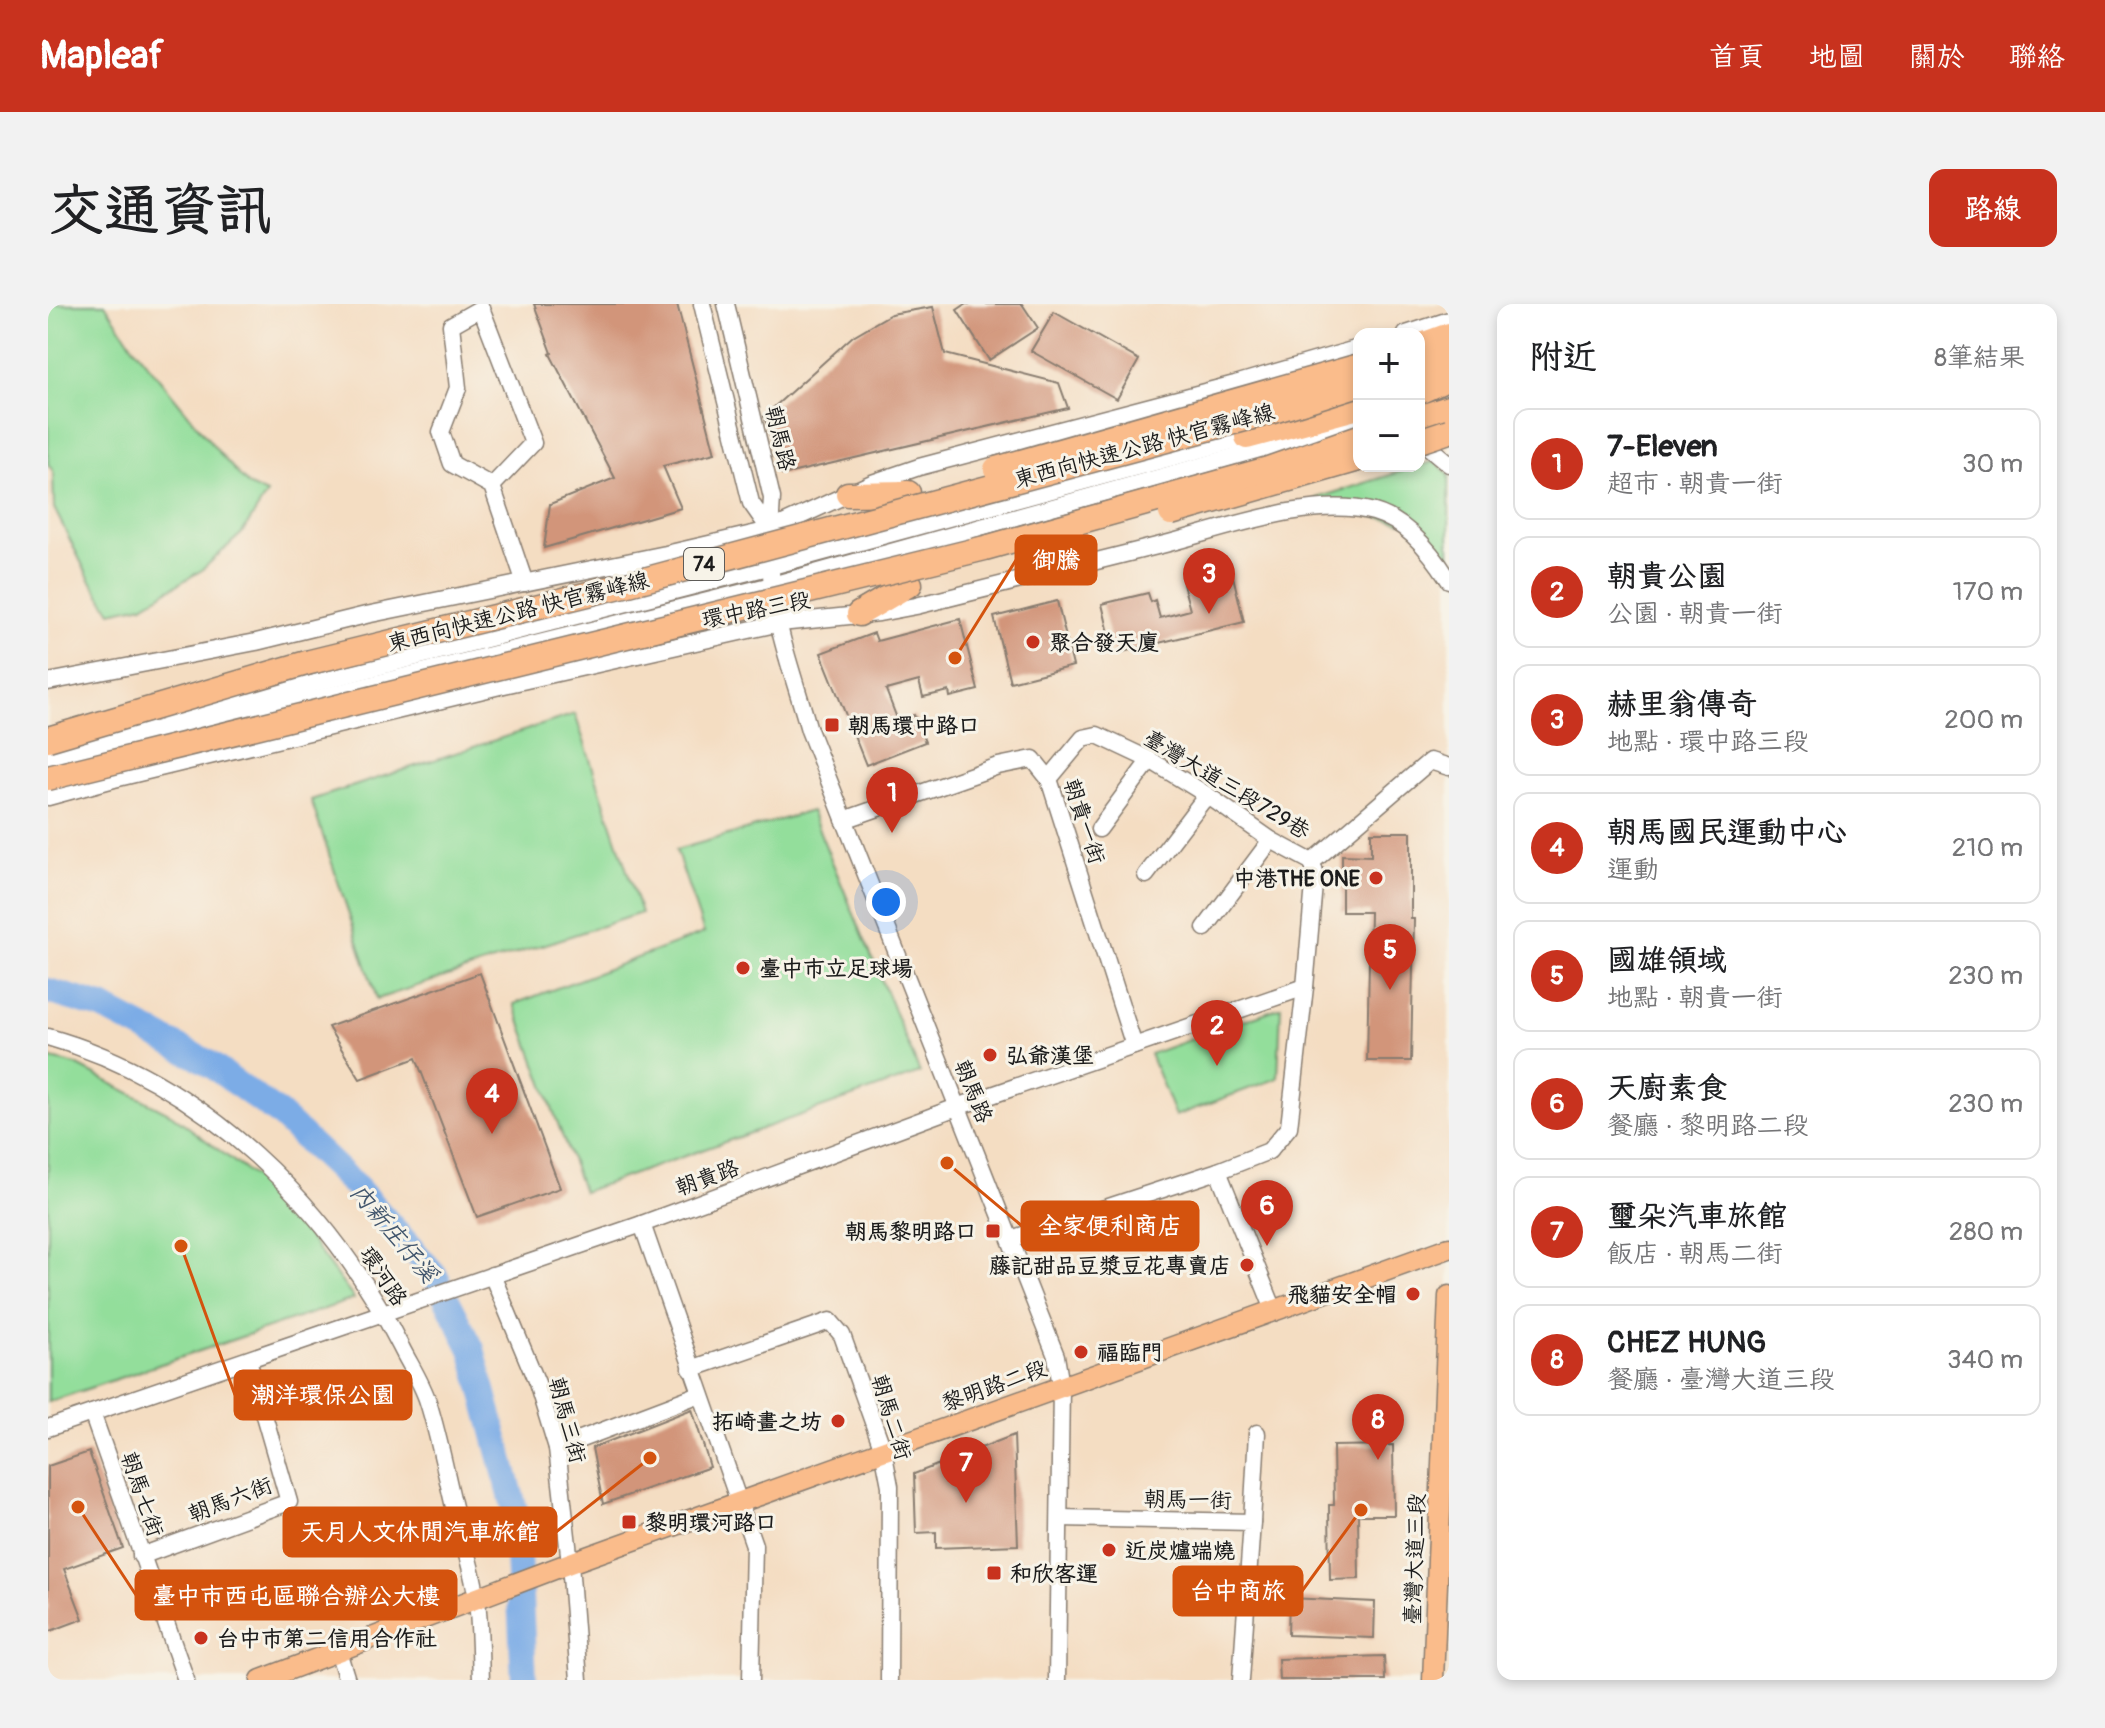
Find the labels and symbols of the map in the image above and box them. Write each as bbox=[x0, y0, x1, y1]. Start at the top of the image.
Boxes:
street label: 東西向快速公路 快官霧峰線 bbox=[1011, 398, 1278, 494]
street label: 朝馬路 bbox=[759, 403, 801, 474]
callout: 御騰 bbox=[1016, 536, 1096, 584]
text: 御騰 bbox=[1032, 546, 1081, 575]
road number: 74 bbox=[684, 548, 724, 580]
pin: 3 bbox=[1183, 548, 1235, 614]
street label: 東西向快速公路 快官霧峰線 bbox=[384, 566, 652, 658]
street label: 環中路三段 bbox=[700, 586, 813, 634]
place label: 聚合發天廈 bbox=[1049, 629, 1159, 657]
marker: 聚合發天廈 bbox=[1024, 633, 1042, 651]
place label: 朝馬環中路口 bbox=[848, 712, 980, 740]
marker: 朝馬環中路口 bbox=[823, 716, 841, 734]
street label: 臺灣大道三段729巷 bbox=[1138, 724, 1315, 846]
pin: 1 bbox=[866, 767, 918, 833]
street label: 朝貴一街 bbox=[1057, 775, 1111, 867]
place label: 中港THE ONE bbox=[1233, 865, 1361, 893]
marker: 中港THE ONE bbox=[1367, 869, 1385, 887]
your location bbox=[866, 882, 906, 922]
pin: 5 bbox=[1364, 924, 1416, 990]
place label: 臺中市立足球場 bbox=[759, 955, 913, 983]
marker: 臺中市立足球場 bbox=[734, 959, 752, 977]
pin: 2 bbox=[1191, 1000, 1243, 1066]
place label: 弘爺漢堡 bbox=[1006, 1042, 1094, 1070]
marker: 弘爺漢堡 bbox=[981, 1046, 999, 1064]
street label: 朝馬路 bbox=[948, 1056, 998, 1127]
pin: 4 bbox=[466, 1068, 518, 1134]
street label: 朝貴路 bbox=[672, 1153, 743, 1202]
water label: 內新庄仔溪 bbox=[344, 1178, 445, 1290]
pin: 6 bbox=[1241, 1180, 1293, 1246]
callout: 全家便利商店 bbox=[1022, 1202, 1198, 1250]
text: 全家便利商店 bbox=[1038, 1212, 1182, 1241]
place label: 朝馬黎明路口 bbox=[845, 1218, 977, 1246]
marker: 朝馬黎明路口 bbox=[984, 1222, 1002, 1240]
street label: 環河路 bbox=[353, 1241, 413, 1312]
place label: 藤記甜品豆漿豆花專賣店 bbox=[989, 1252, 1231, 1280]
marker: 藤記甜品豆漿豆花專賣店 bbox=[1238, 1256, 1256, 1274]
place label: 飛貓安全帽 bbox=[1287, 1281, 1397, 1309]
marker: 飛貓安全帽 bbox=[1404, 1285, 1422, 1303]
place label: 福臨門 bbox=[1097, 1339, 1163, 1367]
marker: 福臨門 bbox=[1072, 1343, 1090, 1361]
street label: 黎明路二段 bbox=[938, 1354, 1051, 1418]
callout: 潮洋環保公園 bbox=[235, 1371, 411, 1419]
street label: 朝馬二街 bbox=[865, 1371, 917, 1463]
street label: 朝馬三街 bbox=[542, 1374, 592, 1466]
text: 潮洋環保公園 bbox=[251, 1381, 395, 1410]
pin: 8 bbox=[1352, 1394, 1404, 1460]
place label: 拓崎畫之坊 bbox=[712, 1408, 822, 1436]
marker: 拓崎畫之坊 bbox=[829, 1412, 847, 1430]
pin: 7 bbox=[940, 1437, 992, 1503]
street label: 朝馬七街 bbox=[114, 1448, 170, 1540]
street label: 朝馬六街 bbox=[184, 1471, 276, 1529]
street label: 朝馬一街 bbox=[1144, 1485, 1232, 1515]
street label: 臺灣大道三段 bbox=[1399, 1493, 1431, 1625]
callout: 天月人文休閒汽車旅館 bbox=[284, 1508, 556, 1556]
place label: 黎明環河路口 bbox=[645, 1509, 777, 1537]
marker: 黎明環河路口 bbox=[620, 1513, 638, 1531]
text: 天月人文休閒汽車旅館 bbox=[300, 1518, 540, 1547]
place label: 近炭爐端燒 bbox=[1125, 1537, 1235, 1565]
marker: 近炭爐端燒 bbox=[1100, 1541, 1118, 1559]
place label: 和欣客運 bbox=[1010, 1560, 1098, 1588]
marker: 和欣客運 bbox=[985, 1564, 1003, 1582]
callout: 台中商旅 bbox=[1174, 1567, 1302, 1615]
callout: 臺中市西屯區聯合辦公大樓 bbox=[136, 1571, 456, 1619]
text: 台中商旅 bbox=[1190, 1577, 1286, 1606]
text: 臺中市西屯區聯合辦公大樓 bbox=[152, 1582, 440, 1611]
place label: 台中市第二信用合作社 bbox=[217, 1625, 437, 1653]
marker: 台中市第二信用合作社 bbox=[192, 1629, 210, 1647]

